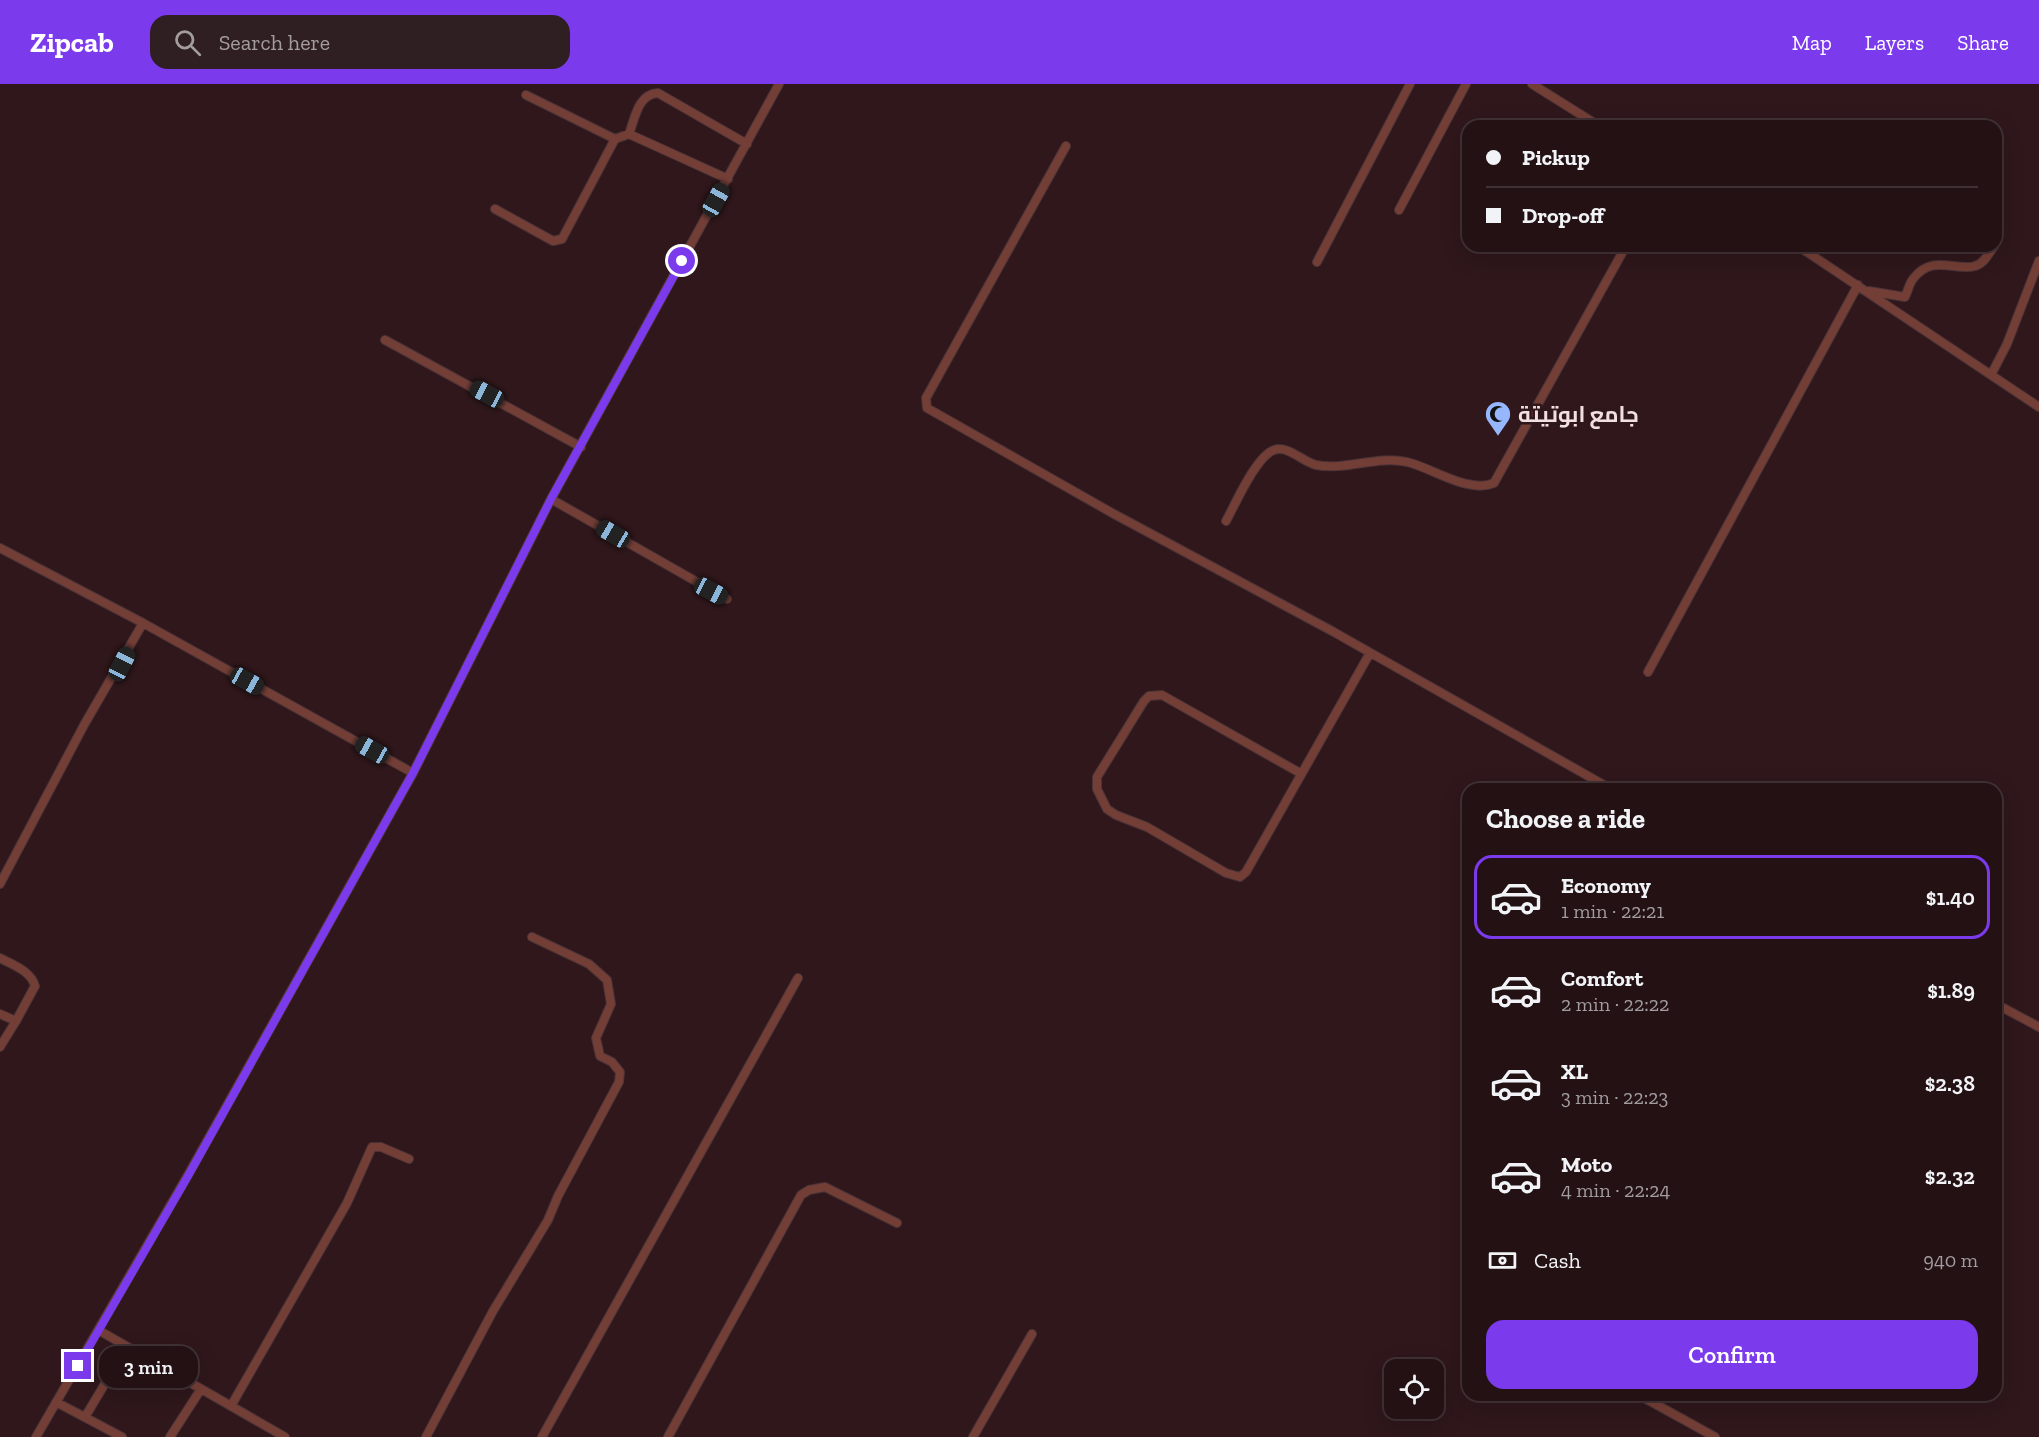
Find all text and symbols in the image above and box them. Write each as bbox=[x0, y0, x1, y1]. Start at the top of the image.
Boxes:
search box bbox=[150, 15, 570, 69]
text: Zipcab bbox=[30, 26, 114, 59]
icon: search bbox=[171, 26, 204, 59]
text: Search here bbox=[219, 29, 330, 56]
text: Map bbox=[1792, 30, 1832, 55]
text: Layers bbox=[1865, 30, 1924, 55]
text: Share bbox=[1957, 30, 2009, 55]
text: Pickup bbox=[1522, 144, 1590, 171]
car bbox=[699, 180, 733, 220]
text: Drop-off bbox=[1522, 202, 1604, 229]
route start bbox=[668, 247, 695, 274]
car bbox=[467, 378, 507, 410]
mosque icon: جامع ابوتيتة bbox=[1483, 399, 1513, 437]
place label: جامع ابوتيتة bbox=[1518, 401, 1639, 429]
car bbox=[593, 517, 633, 551]
car bbox=[691, 575, 731, 607]
car bbox=[106, 644, 138, 684]
car bbox=[227, 664, 267, 698]
car bbox=[352, 733, 392, 767]
text: Choose a ride bbox=[1486, 803, 1645, 835]
icon: car bbox=[1489, 870, 1543, 924]
text: Economy bbox=[1561, 872, 1651, 899]
text: $1.40 bbox=[1926, 884, 1975, 911]
text: 1 min · 22:21 bbox=[1561, 899, 1664, 923]
icon: car bbox=[1489, 963, 1543, 1017]
text: Comfort bbox=[1561, 965, 1643, 992]
text: $1.89 bbox=[1927, 977, 1975, 1004]
text: 2 min · 22:22 bbox=[1561, 992, 1669, 1016]
icon: car bbox=[1489, 1056, 1543, 1110]
text: XL bbox=[1561, 1058, 1588, 1085]
text: $2.38 bbox=[1925, 1070, 1975, 1097]
text: 3 min · 22:23 bbox=[1561, 1085, 1668, 1109]
icon: car bbox=[1489, 1149, 1543, 1203]
text: Moto bbox=[1561, 1151, 1612, 1178]
text: $2.32 bbox=[1925, 1163, 1975, 1190]
text: 4 min · 22:24 bbox=[1561, 1178, 1670, 1202]
icon: cash bbox=[1486, 1244, 1519, 1277]
text: Cash bbox=[1534, 1247, 1581, 1274]
text: 940 m bbox=[1923, 1248, 1978, 1272]
button: Confirm bbox=[1486, 1320, 1978, 1389]
callout: 3 min bbox=[99, 1345, 198, 1387]
route end bbox=[64, 1352, 91, 1379]
text: 3 min bbox=[124, 1355, 173, 1379]
map controls bbox=[1384, 1359, 1444, 1419]
button: locate bbox=[1384, 1359, 1444, 1419]

